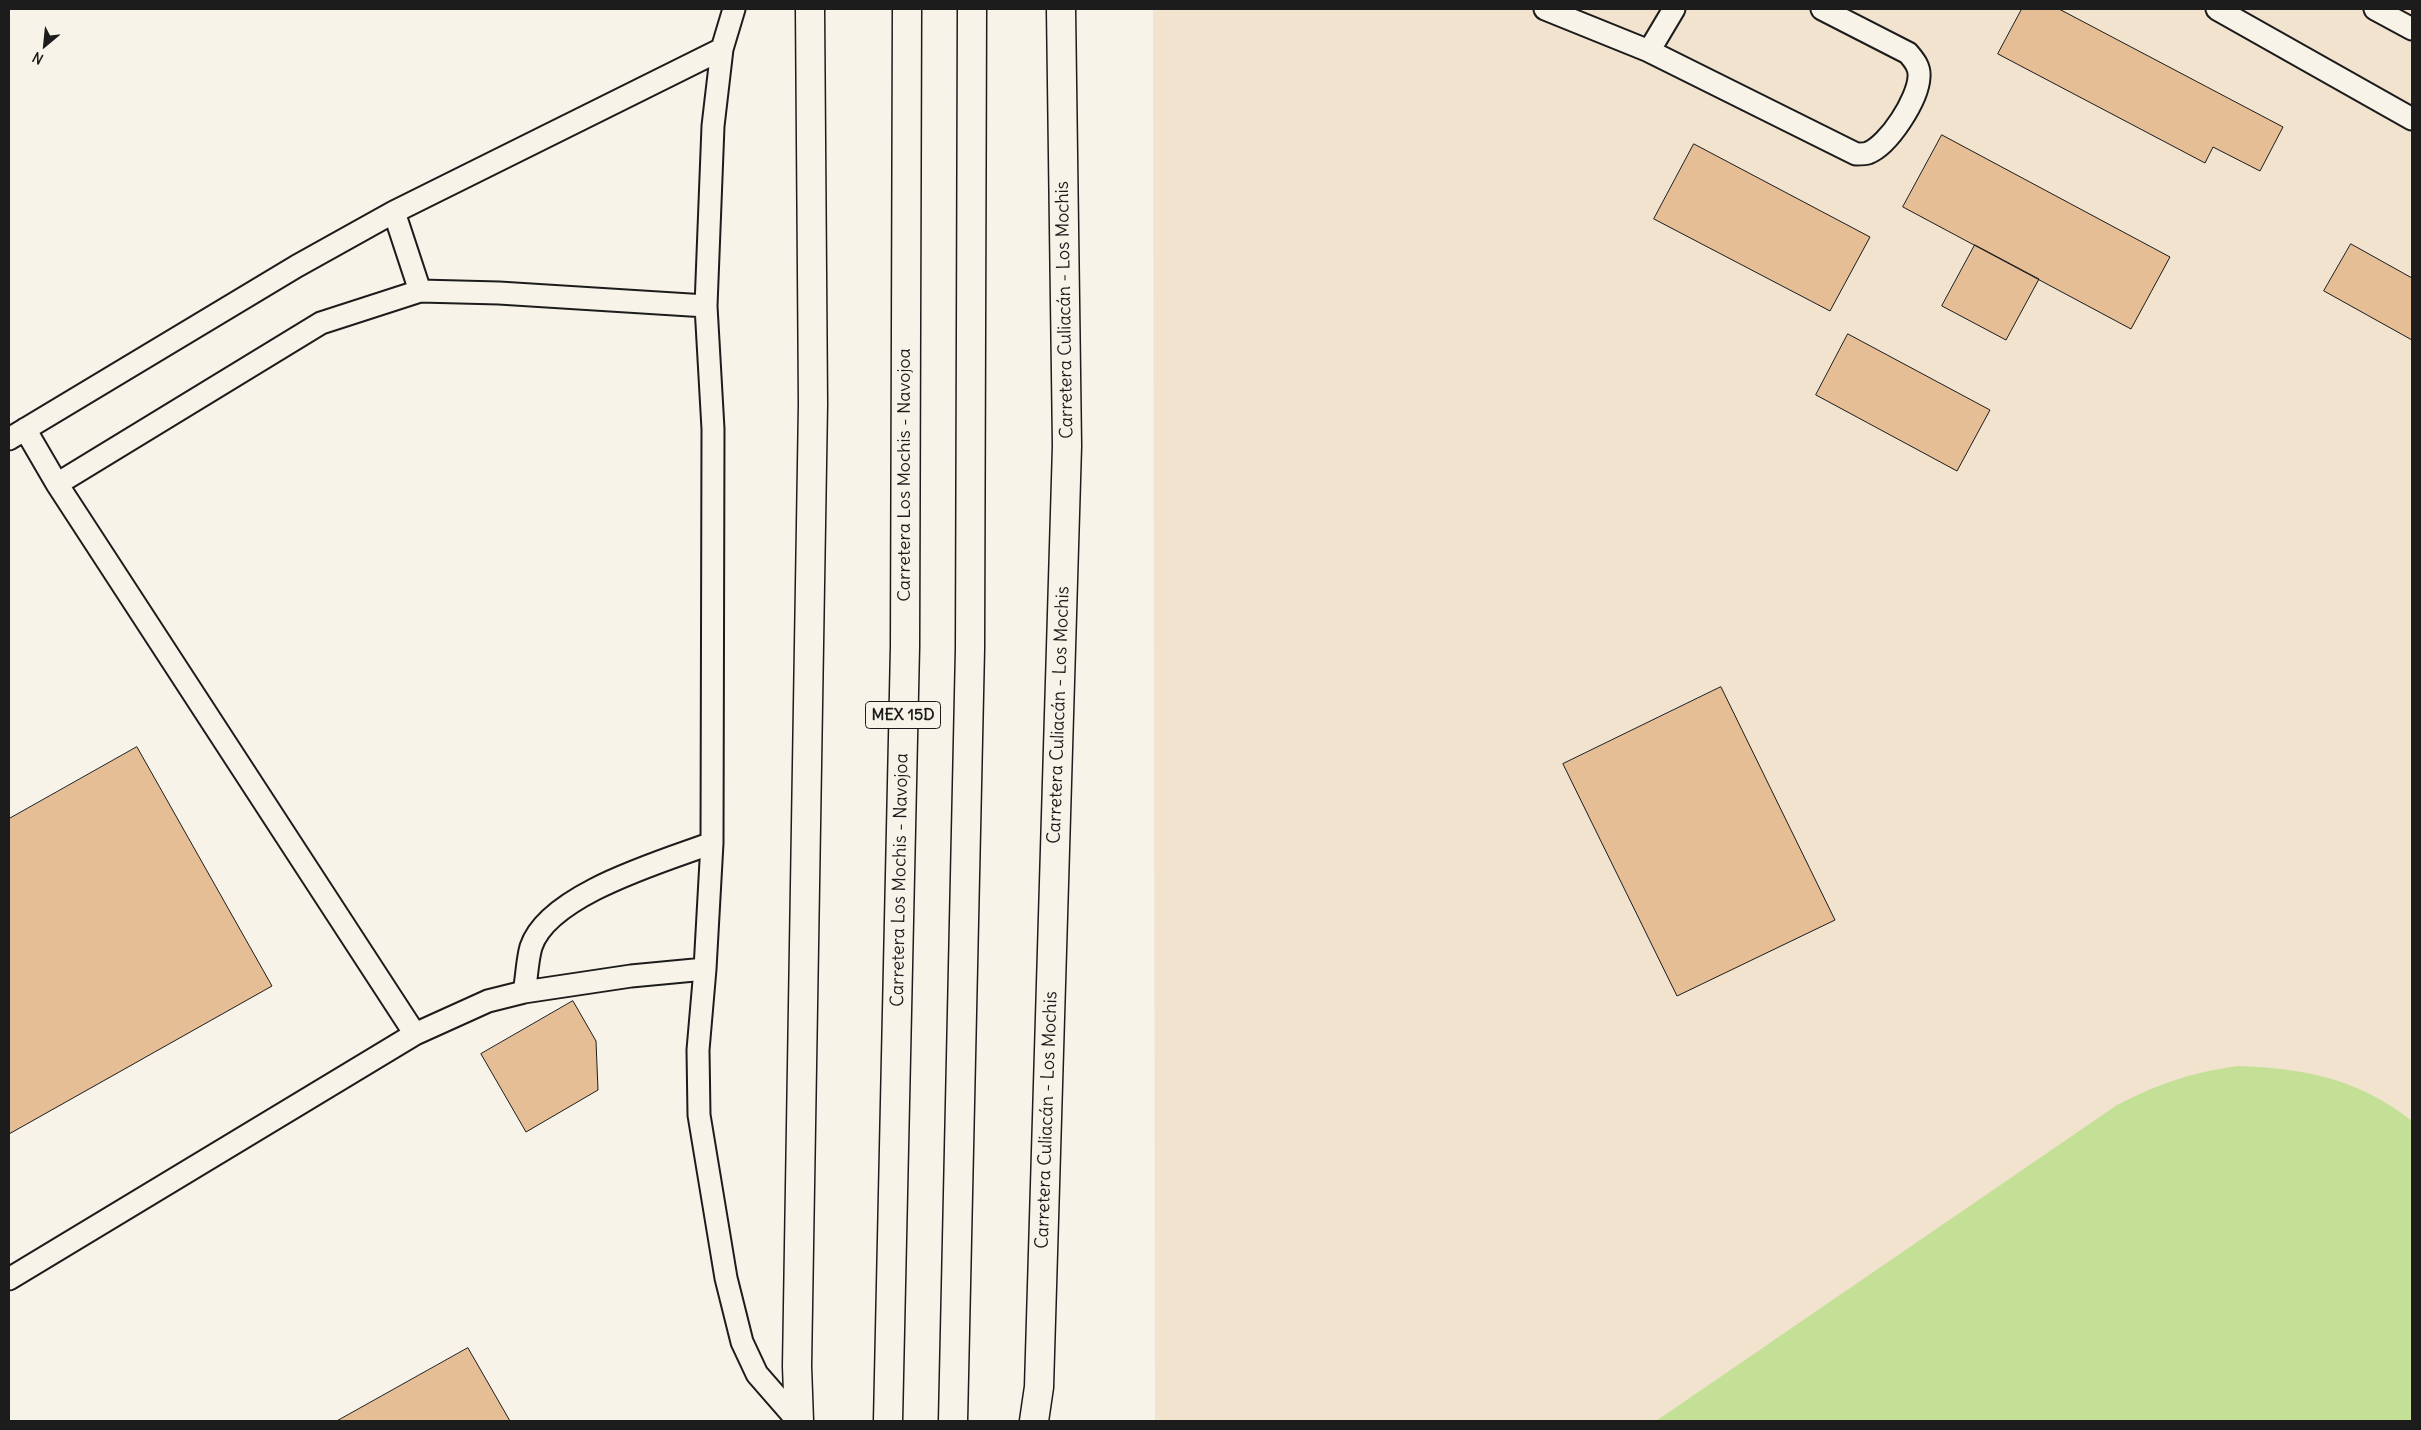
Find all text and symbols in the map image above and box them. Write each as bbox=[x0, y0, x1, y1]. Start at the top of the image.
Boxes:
north arrow bbox=[20, 20, 70, 70]
text: N bbox=[29, 48, 46, 68]
street label: Carretera Culiacán - Los Mochis bbox=[1052, 181, 1078, 439]
street label: Carretera Los Mochis - Navojoa bbox=[894, 348, 916, 602]
street label: Carretera Culiacán - Los Mochis bbox=[1044, 586, 1074, 844]
road number: MEX 15D bbox=[866, 702, 940, 728]
street label: Carretera Los Mochis - Navojoa bbox=[887, 753, 913, 1007]
street label: Carretera Culiacán - Los Mochis bbox=[1032, 991, 1062, 1249]

